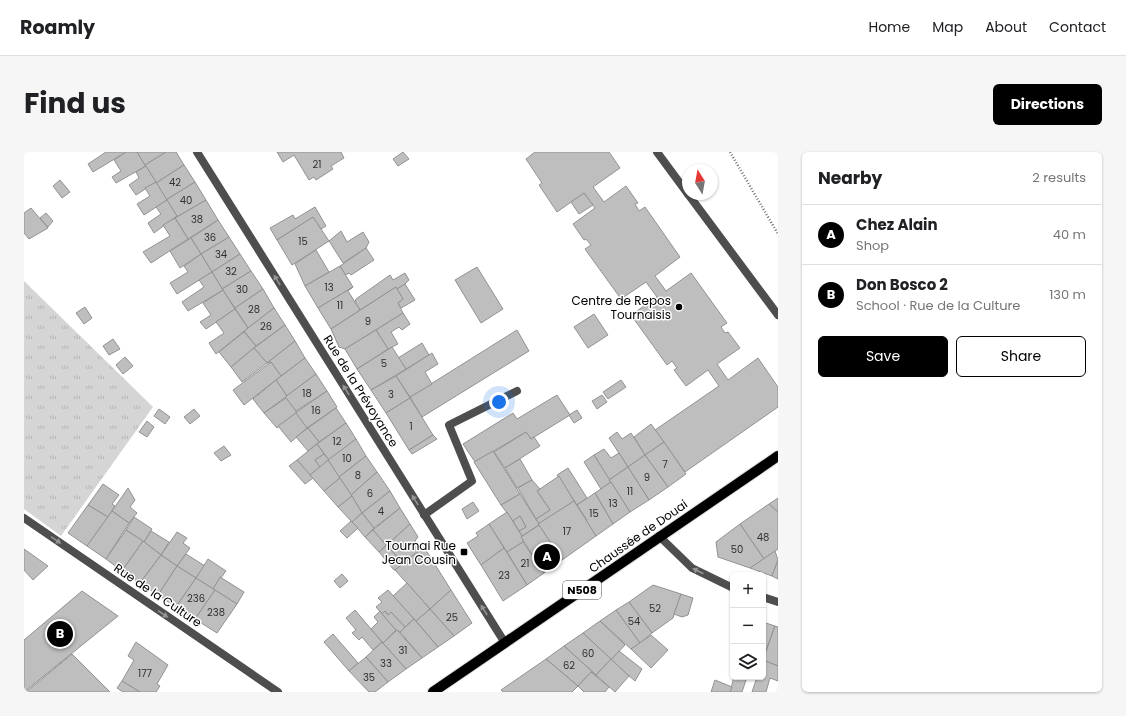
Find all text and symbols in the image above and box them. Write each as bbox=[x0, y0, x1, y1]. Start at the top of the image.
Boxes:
text: Roamly bbox=[20, 14, 95, 41]
text: Home bbox=[868, 17, 910, 37]
text: Map bbox=[932, 17, 963, 37]
text: About bbox=[985, 17, 1027, 37]
text: Contact bbox=[1049, 17, 1106, 37]
text: Find us bbox=[24, 84, 126, 123]
button: Directions bbox=[993, 84, 1102, 125]
house number: 21 bbox=[313, 157, 321, 172]
north arrow bbox=[682, 164, 718, 200]
text: Nearby bbox=[818, 166, 882, 190]
text: 2 results bbox=[1032, 168, 1086, 187]
house number: 42 bbox=[169, 175, 181, 190]
house number: 40 bbox=[180, 193, 192, 208]
house number: 38 bbox=[191, 212, 203, 227]
text: Chez Alain bbox=[856, 214, 938, 235]
text: A bbox=[826, 225, 836, 244]
text: 40 m bbox=[1053, 225, 1086, 244]
house number: 36 bbox=[204, 230, 216, 245]
house number: 15 bbox=[298, 234, 308, 249]
text: Shop bbox=[856, 236, 889, 255]
house number: 34 bbox=[215, 247, 227, 262]
house number: 32 bbox=[225, 264, 237, 279]
text: Don Bosco 2 bbox=[856, 274, 948, 295]
one-way arrow bbox=[273, 275, 281, 285]
house number: 13 bbox=[324, 280, 334, 295]
house number: 30 bbox=[236, 282, 248, 297]
text: B bbox=[827, 285, 835, 304]
text: 130 m bbox=[1049, 285, 1086, 304]
place label: Centre de Repos Tournaisis bbox=[572, 292, 671, 323]
text: School · Rue de la Culture bbox=[856, 296, 1020, 315]
house number: 11 bbox=[337, 298, 343, 313]
house number: 28 bbox=[248, 302, 260, 317]
marker: Centre de Repos Tournaisis bbox=[674, 302, 684, 312]
house number: 9 bbox=[365, 314, 371, 329]
house number: 26 bbox=[260, 319, 272, 334]
street label: Rue de la Prévoyance bbox=[320, 332, 402, 450]
button: Save bbox=[818, 336, 948, 377]
button: Share bbox=[956, 336, 1086, 377]
house number: 5 bbox=[381, 356, 387, 371]
one-way arrow bbox=[342, 385, 350, 395]
house number: 18 bbox=[302, 386, 312, 401]
house number: 3 bbox=[388, 387, 394, 402]
your location bbox=[489, 392, 509, 412]
house number: 16 bbox=[311, 403, 321, 418]
house number: 1 bbox=[409, 419, 413, 434]
house number: 12 bbox=[333, 434, 342, 449]
house number: 10 bbox=[342, 451, 352, 466]
house number: 7 bbox=[662, 457, 668, 472]
house number: 8 bbox=[355, 468, 361, 483]
house number: 9 bbox=[644, 470, 650, 485]
house number: 11 bbox=[627, 484, 633, 499]
house number: 6 bbox=[367, 486, 373, 501]
one-way arrow bbox=[411, 495, 419, 505]
street label: Chaussée de Douai bbox=[585, 495, 691, 577]
house number: 13 bbox=[608, 496, 618, 511]
house number: 4 bbox=[378, 504, 384, 519]
house number: 15 bbox=[589, 506, 599, 521]
house number: 17 bbox=[563, 524, 572, 539]
house number: 48 bbox=[757, 530, 769, 545]
one-way arrow bbox=[51, 536, 61, 544]
place label: Tournai Rue Jean Cousin bbox=[382, 537, 456, 568]
pin: A bbox=[534, 542, 560, 572]
house number: 50 bbox=[731, 542, 743, 557]
marker: Tournai Rue Jean Cousin bbox=[459, 547, 469, 557]
house number: 21 bbox=[521, 556, 529, 571]
street label: Rue de la Culture bbox=[111, 559, 205, 631]
house number: 23 bbox=[498, 568, 510, 583]
one-way arrow bbox=[692, 568, 704, 574]
map controls bbox=[730, 572, 766, 680]
button: + bbox=[730, 572, 766, 608]
road number: N508 bbox=[563, 581, 601, 599]
house number: 236 bbox=[187, 591, 205, 606]
house number: 52 bbox=[649, 601, 661, 616]
one-way arrow bbox=[481, 604, 488, 616]
house number: 238 bbox=[207, 605, 225, 620]
button: − bbox=[730, 608, 766, 644]
one-way arrow bbox=[158, 610, 169, 618]
house number: 25 bbox=[446, 610, 458, 625]
house number: 54 bbox=[628, 614, 640, 629]
pin: B bbox=[47, 619, 73, 649]
house number: 31 bbox=[398, 643, 408, 658]
button: layers bbox=[730, 644, 766, 680]
house number: 60 bbox=[582, 646, 594, 661]
house number: 33 bbox=[380, 656, 392, 671]
house number: 62 bbox=[563, 658, 575, 673]
house number: 177 bbox=[138, 666, 153, 681]
house number: 35 bbox=[363, 670, 375, 685]

